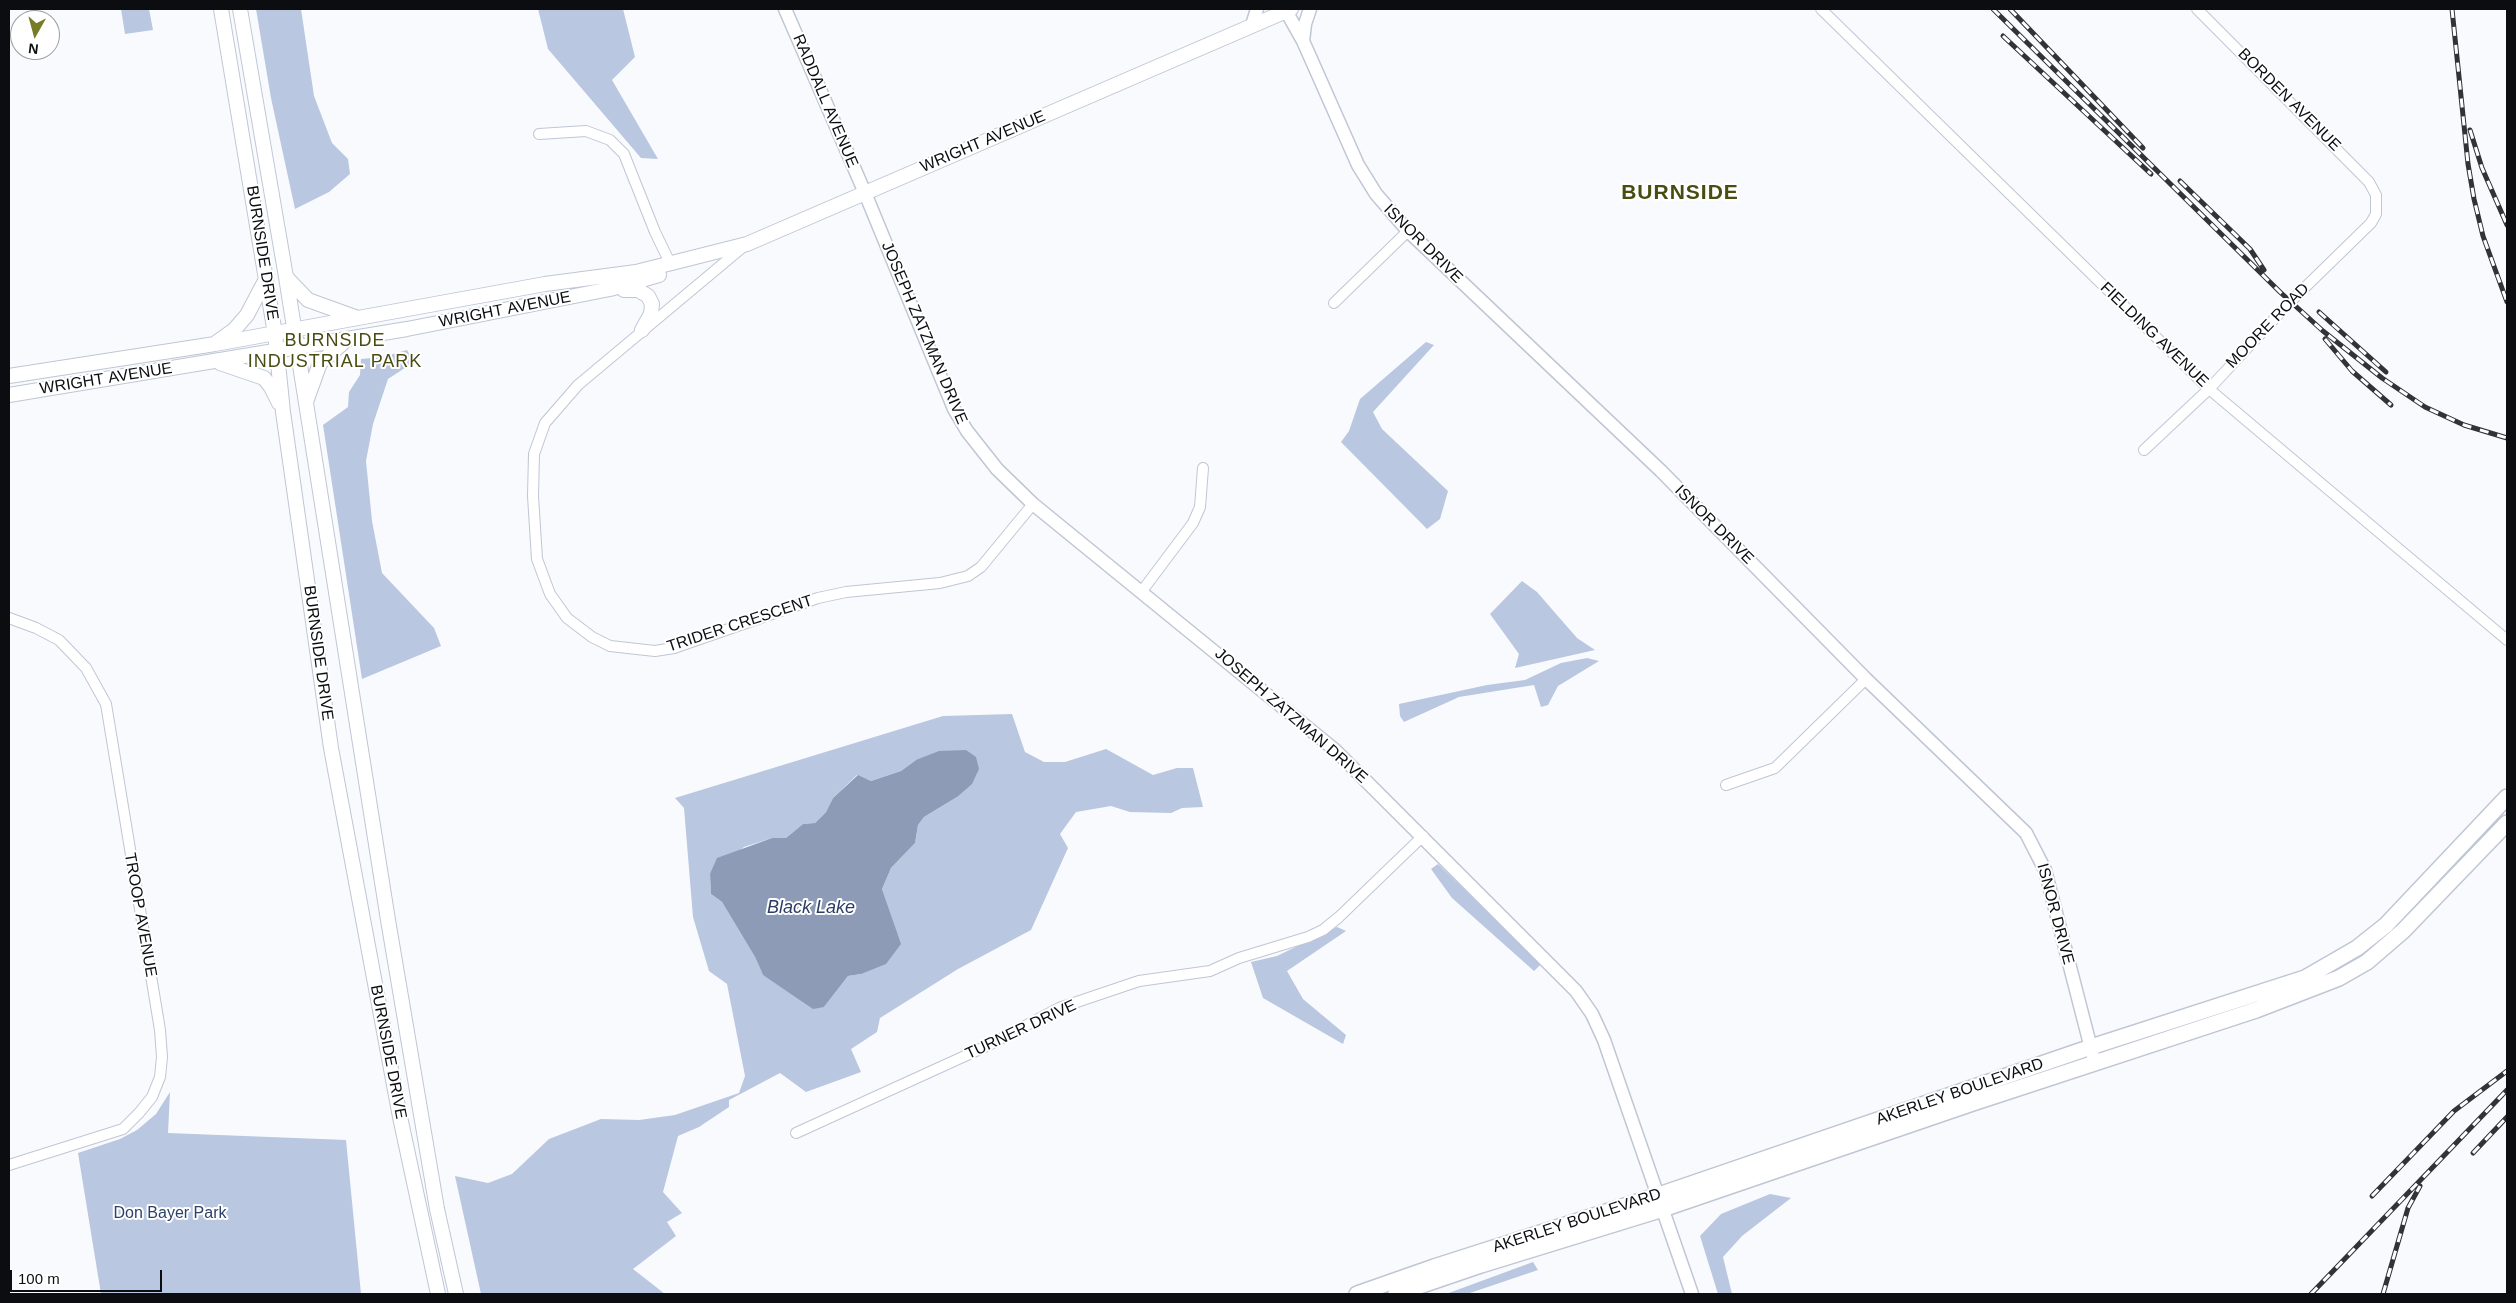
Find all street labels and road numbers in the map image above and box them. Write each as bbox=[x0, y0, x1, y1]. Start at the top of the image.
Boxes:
street label: RADDALL AVENUE bbox=[788, 31, 862, 171]
street label: BORDEN AVENUE bbox=[2234, 45, 2344, 155]
street label: WRIGHT AVENUE bbox=[918, 107, 1048, 177]
street label: BURNSIDE DRIVE bbox=[242, 184, 282, 322]
street label: ISNOR DRIVE bbox=[1379, 200, 1467, 288]
street label: JOSEPH ZATZMAN DRIVE bbox=[877, 239, 971, 427]
street label: FIELDING AVENUE bbox=[2096, 278, 2212, 392]
street label: MOORE ROAD bbox=[2223, 279, 2313, 373]
street label: WRIGHT AVENUE bbox=[437, 288, 573, 332]
street label: WRIGHT AVENUE bbox=[38, 359, 174, 399]
street label: ISNOR DRIVE bbox=[1670, 481, 1758, 569]
street label: BURNSIDE DRIVE bbox=[299, 584, 337, 722]
street label: TRIDER CRESCENT bbox=[665, 591, 815, 657]
street label: JOSEPH ZATZMAN DRIVE bbox=[1211, 644, 1371, 788]
street label: TROOP AVENUE bbox=[120, 851, 160, 979]
street label: ISNOR DRIVE bbox=[2032, 861, 2078, 967]
street label: BURNSIDE DRIVE bbox=[366, 983, 410, 1121]
street label: TURNER DRIVE bbox=[963, 996, 1079, 1064]
street label: AKERLEY BOULEVARD bbox=[1874, 1054, 2046, 1130]
street label: AKERLEY BOULEVARD bbox=[1490, 1185, 1664, 1257]

